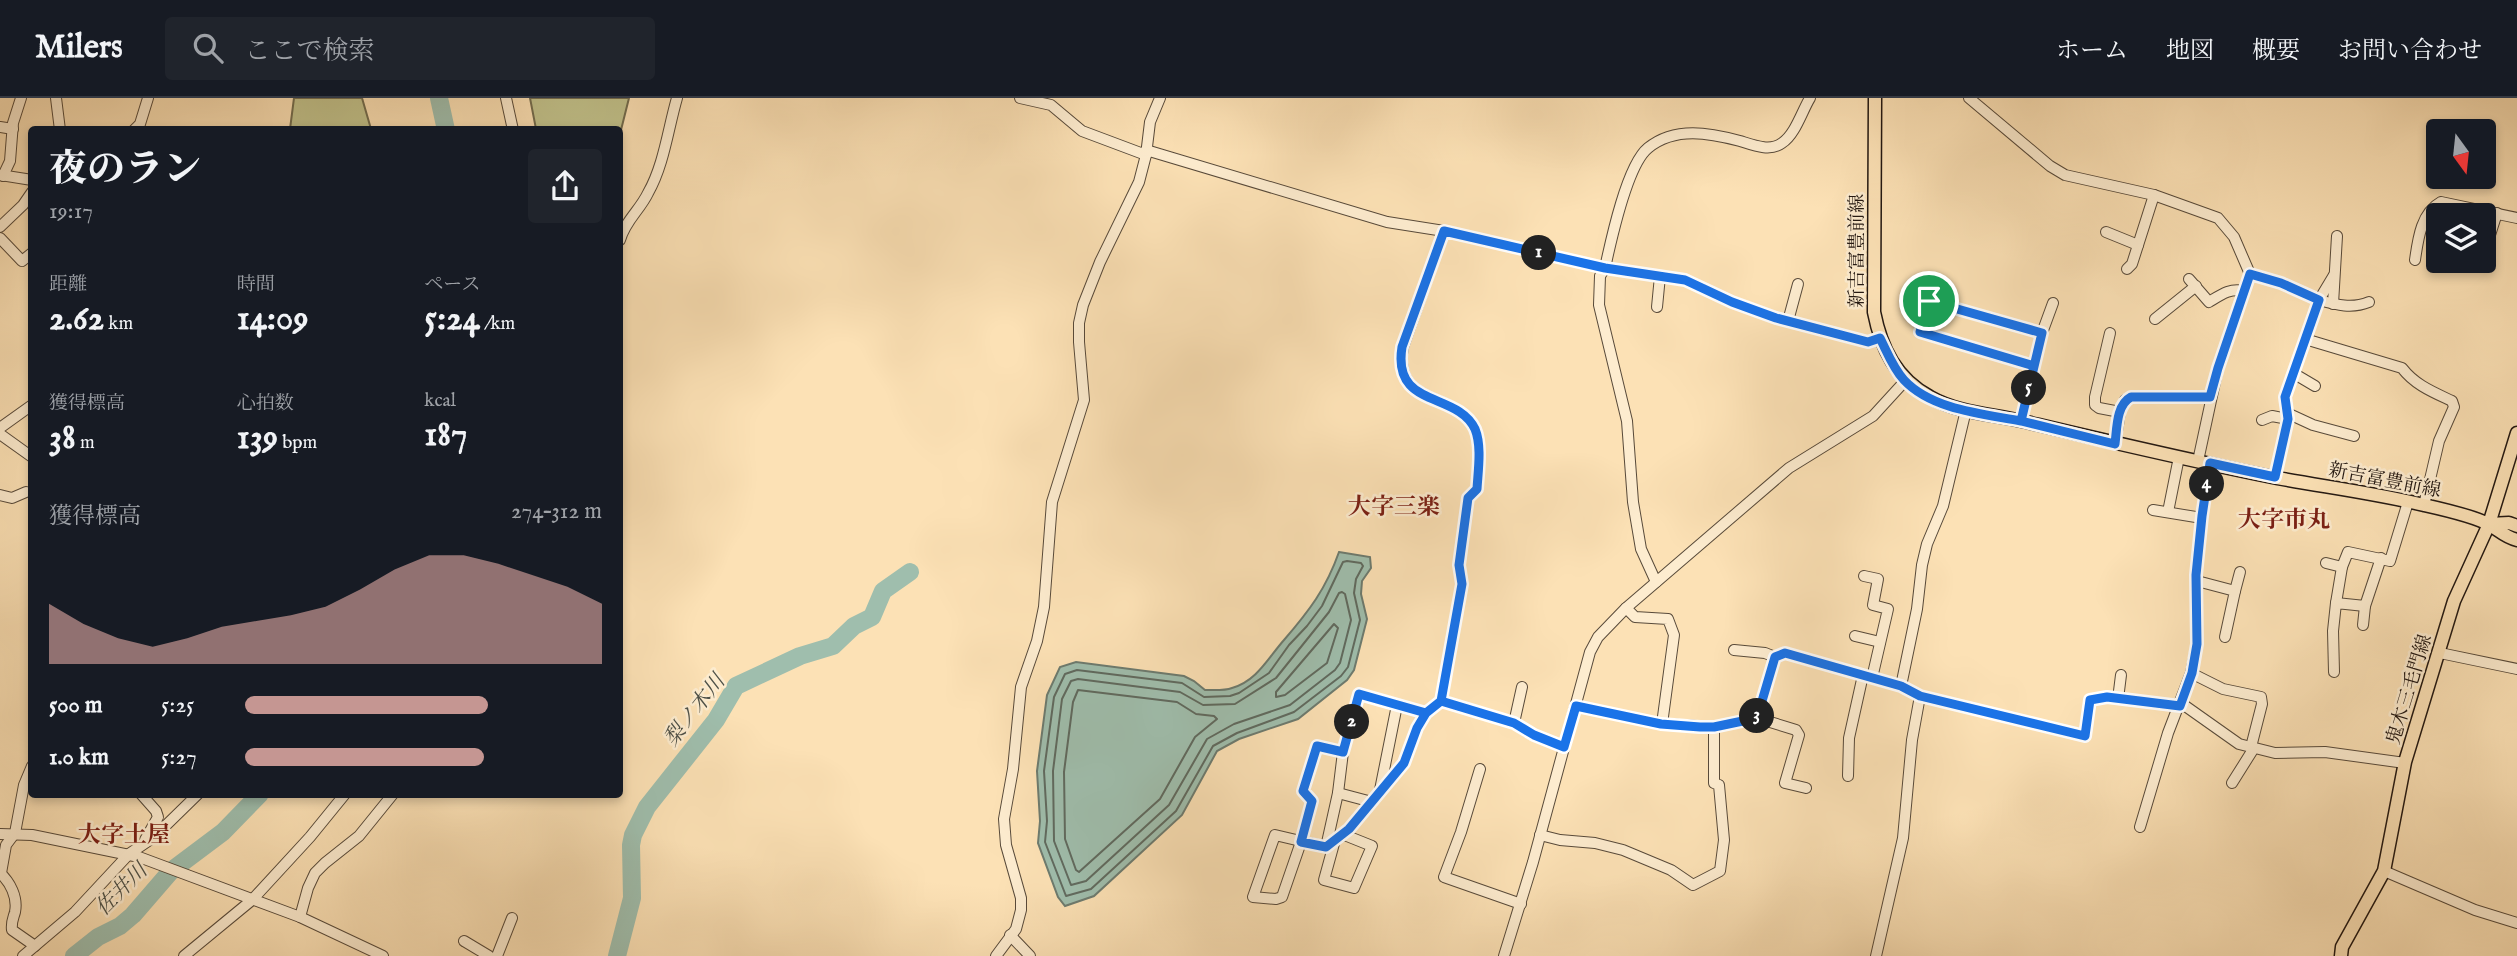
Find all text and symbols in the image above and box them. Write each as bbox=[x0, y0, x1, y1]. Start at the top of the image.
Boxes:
search box bbox=[165, 17, 655, 80]
text: Milers bbox=[35, 27, 123, 69]
icon: search bbox=[189, 29, 227, 67]
text: ここで検索 bbox=[245, 35, 375, 68]
text: ホーム bbox=[2056, 36, 2128, 67]
text: 地図 bbox=[2166, 36, 2214, 67]
text: 概要 bbox=[2252, 36, 2300, 67]
text: お問い合わせ bbox=[2338, 36, 2482, 67]
north arrow bbox=[2426, 119, 2496, 189]
map controls bbox=[2426, 119, 2496, 273]
text: 夜のラン bbox=[49, 147, 201, 195]
button: share bbox=[528, 149, 602, 223]
street label: 新吉富豊前線 bbox=[1846, 194, 1870, 308]
text: 19:17 bbox=[49, 197, 93, 226]
button: layers bbox=[2426, 203, 2496, 273]
pin: 1 bbox=[1522, 236, 1556, 270]
text: 1 bbox=[1535, 240, 1542, 264]
pin bbox=[1899, 271, 1959, 331]
text: 距離 bbox=[49, 273, 87, 297]
text: 時間 bbox=[237, 273, 275, 297]
text: ペース bbox=[424, 273, 480, 297]
icon: arrive bbox=[1910, 282, 1948, 320]
text: 2.62 bbox=[49, 297, 104, 342]
text: 14:09 bbox=[237, 297, 309, 342]
text: 5:24 bbox=[424, 297, 480, 342]
text: km bbox=[104, 312, 133, 336]
text: /km bbox=[480, 312, 515, 336]
pin: 5 bbox=[2011, 370, 2046, 406]
text: 5 bbox=[2025, 375, 2032, 399]
text: kcal bbox=[424, 389, 456, 413]
text: 獲得標高 bbox=[49, 392, 125, 416]
text: 心拍数 bbox=[237, 392, 294, 416]
text: 187 bbox=[424, 413, 467, 458]
text: 38 bbox=[49, 416, 76, 461]
text: 139 bbox=[237, 416, 278, 461]
text: m bbox=[76, 431, 95, 455]
text: bpm bbox=[278, 431, 317, 455]
street label: 新吉富豊前線 bbox=[2326, 458, 2443, 504]
pin: 4 bbox=[2190, 466, 2224, 502]
text: 4 bbox=[2202, 471, 2211, 495]
district label: 大字三楽 bbox=[1348, 493, 1440, 522]
text: 274–312 m bbox=[511, 497, 602, 526]
text: 獲得標高 bbox=[49, 502, 141, 531]
district label: 大字市丸 bbox=[2238, 506, 2330, 535]
street label: 鬼木三毛門線 bbox=[2382, 632, 2438, 748]
water label: 梨ノ木川 bbox=[659, 668, 733, 752]
text: 500 m bbox=[49, 691, 103, 720]
text: 5:25 bbox=[161, 691, 194, 720]
pin: 3 bbox=[1740, 698, 1774, 734]
text: 3 bbox=[1753, 703, 1760, 727]
pin: 2 bbox=[1334, 704, 1370, 740]
text: 2 bbox=[1347, 709, 1356, 733]
text: 1.0 km bbox=[49, 743, 109, 772]
text: 5:27 bbox=[161, 743, 197, 772]
district label: 大字土屋 bbox=[78, 821, 170, 850]
water label: 佐井川 bbox=[90, 857, 155, 922]

